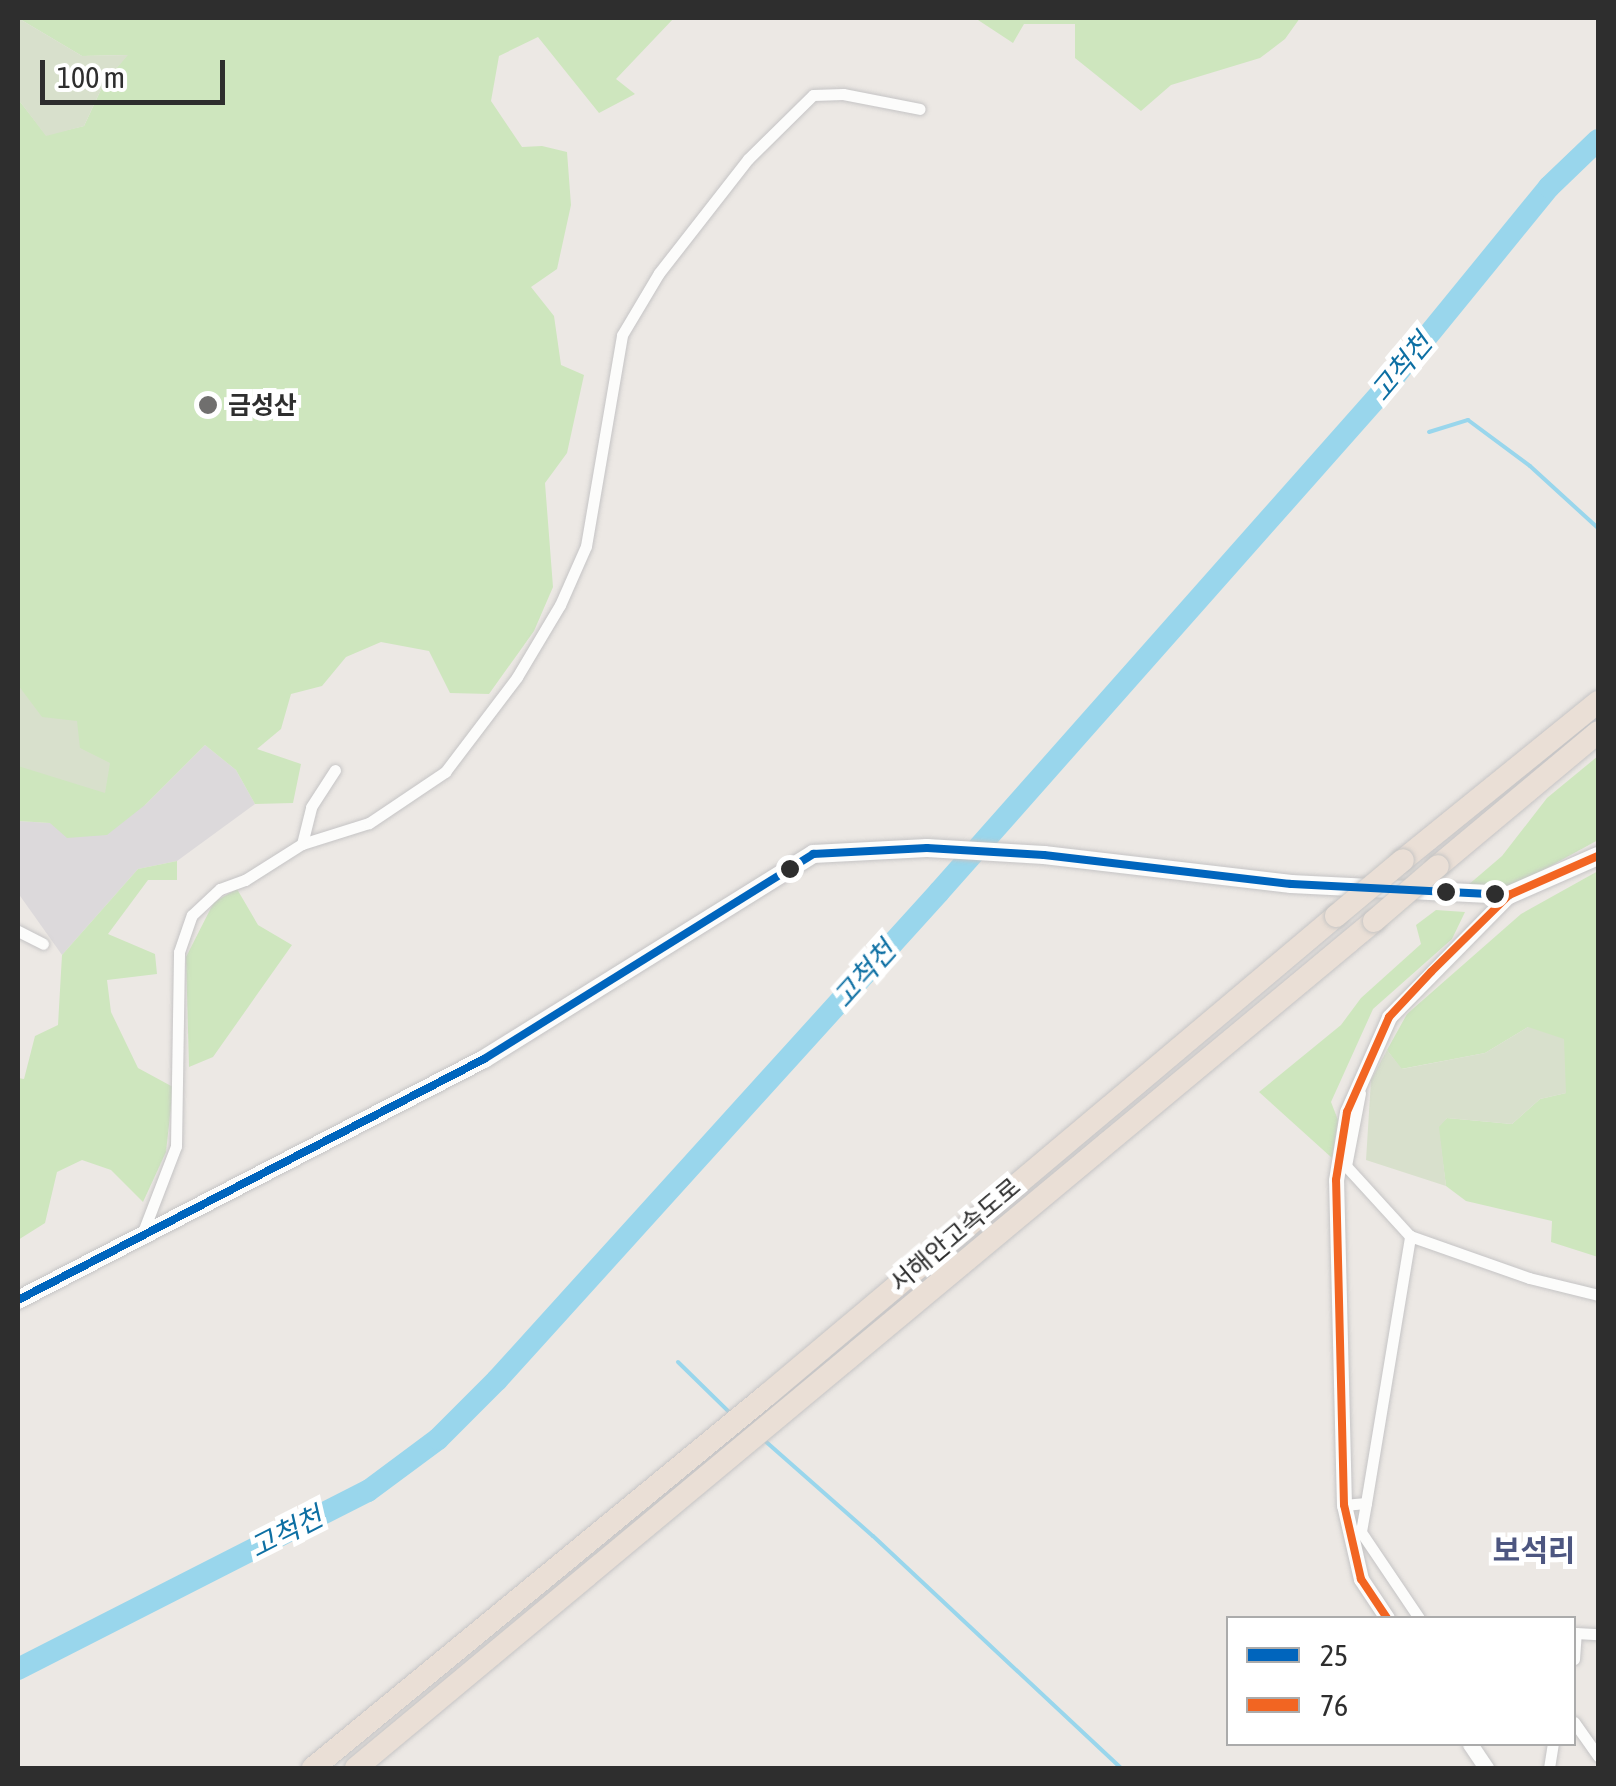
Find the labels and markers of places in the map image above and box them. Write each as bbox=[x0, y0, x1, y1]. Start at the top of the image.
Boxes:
place label: 금성산 bbox=[228, 390, 297, 420]
marker: 금성산 bbox=[197, 394, 219, 416]
unlabelled marker bbox=[780, 859, 800, 879]
unlabelled marker bbox=[1436, 882, 1456, 902]
unlabelled marker bbox=[1485, 884, 1505, 904]

